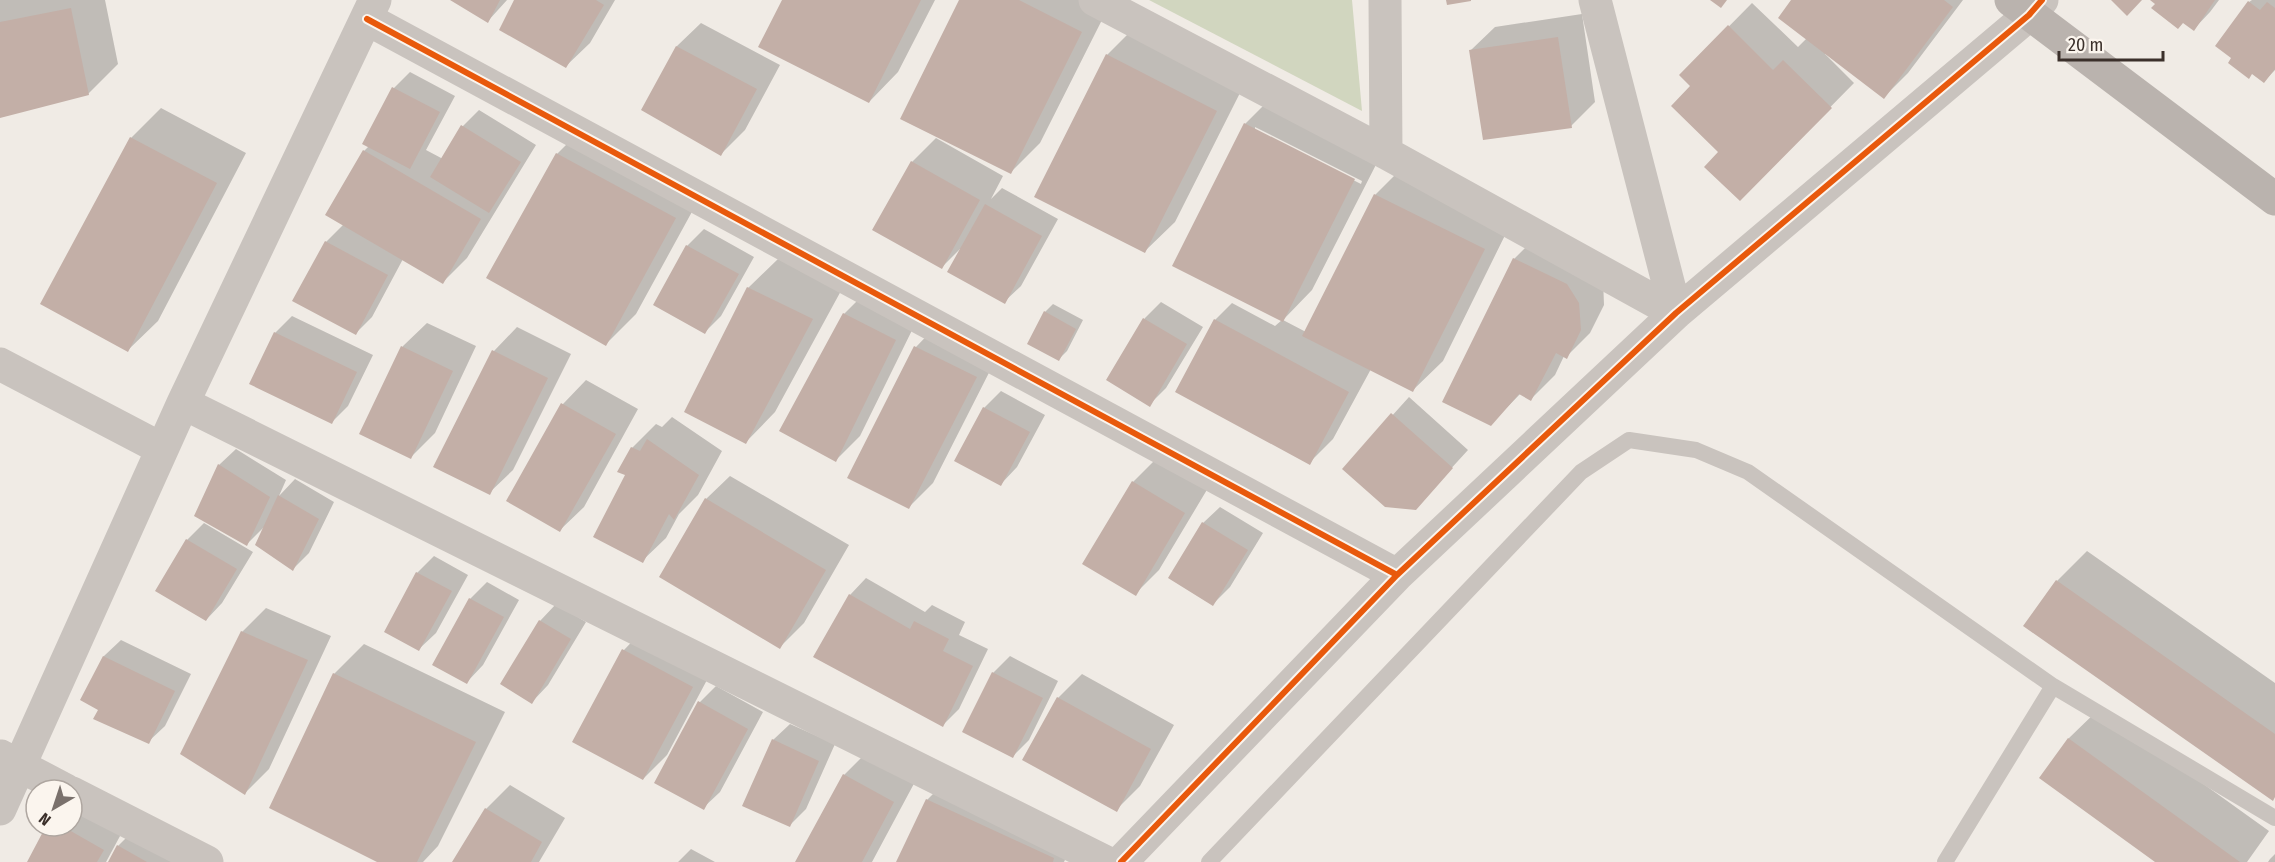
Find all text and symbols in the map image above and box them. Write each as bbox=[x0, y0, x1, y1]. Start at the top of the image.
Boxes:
scale bar bbox=[2059, 24, 2162, 62]
text: 20 m bbox=[2068, 34, 2103, 56]
north arrow bbox=[24, 778, 84, 838]
text: N bbox=[35, 809, 55, 830]

